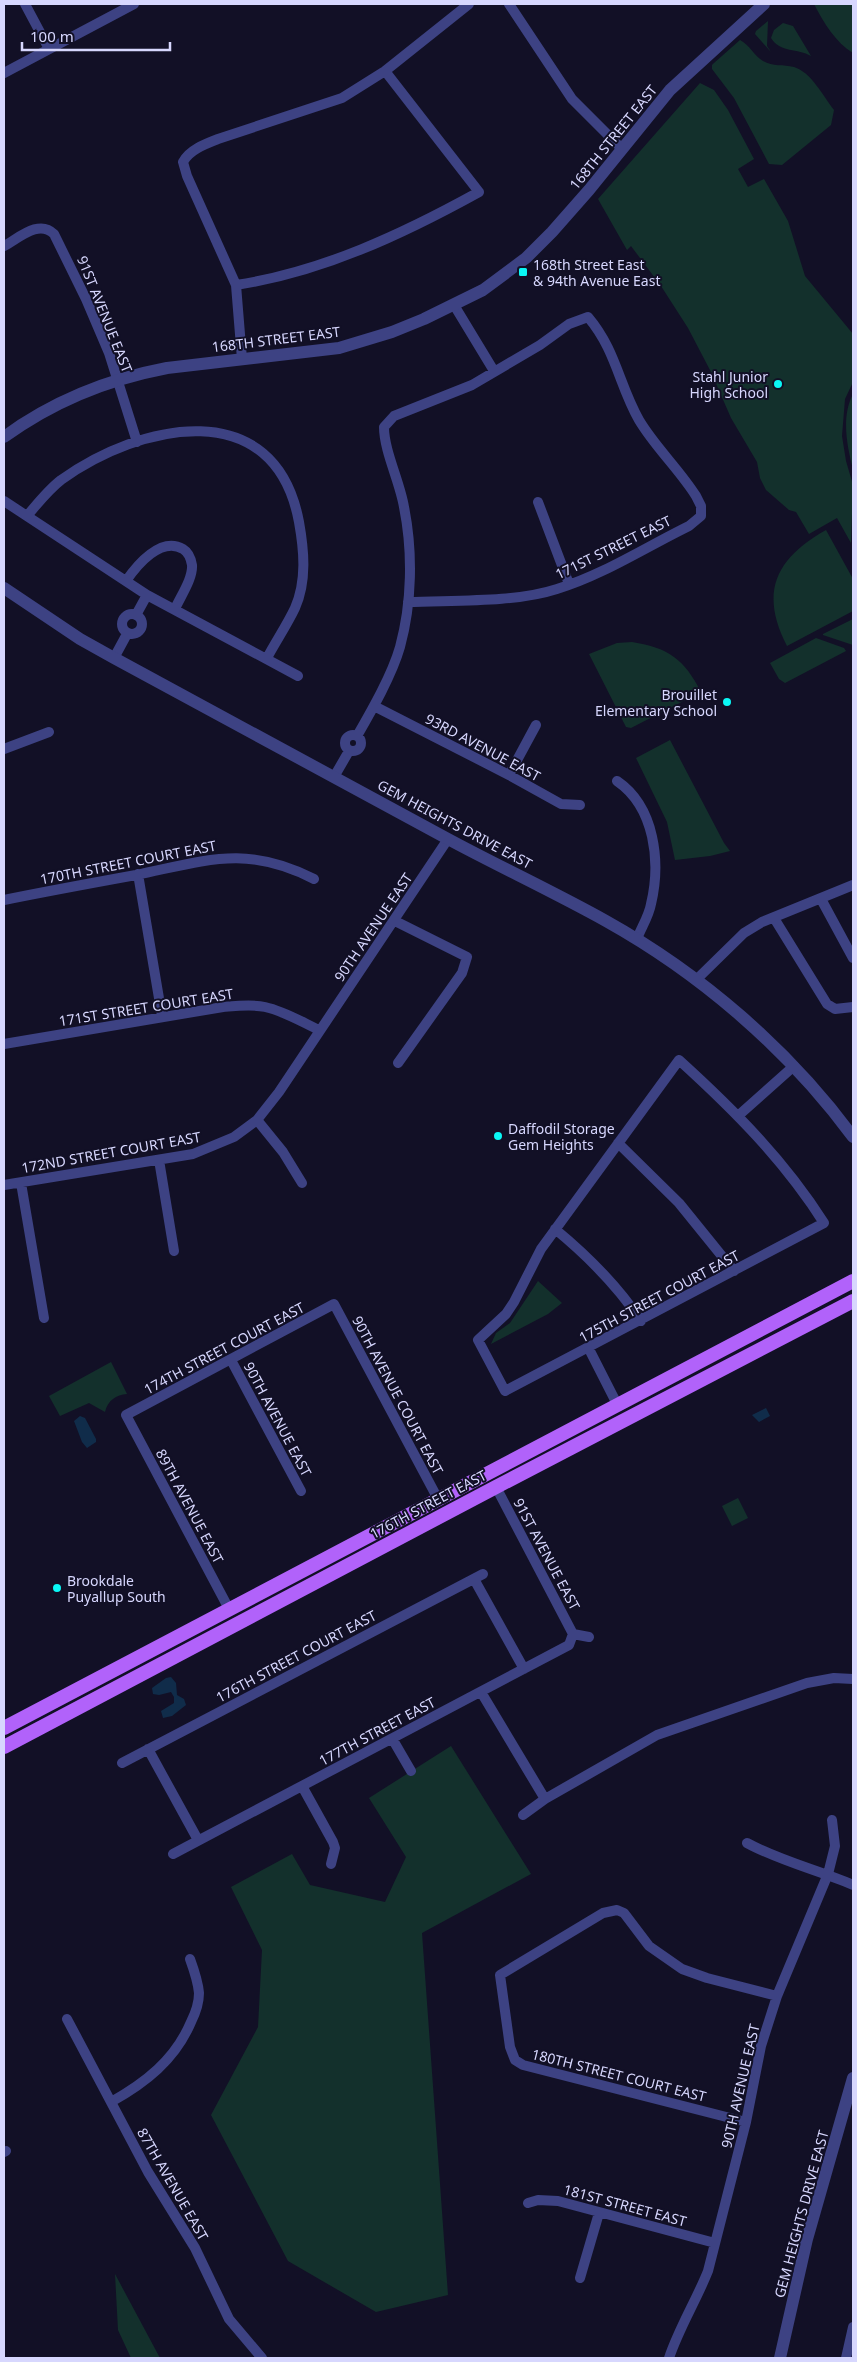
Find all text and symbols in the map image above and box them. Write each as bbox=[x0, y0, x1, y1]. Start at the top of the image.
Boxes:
scale bar bbox=[22, 20, 170, 52]
text: 100 m bbox=[30, 26, 74, 46]
street label: 168TH STREET EAST bbox=[565, 81, 661, 193]
street label: 91ST AVENUE EAST bbox=[73, 253, 137, 375]
place label: 168th Street East & 94th Avenue East bbox=[533, 255, 660, 290]
marker: 168th Street East & 94th Avenue East bbox=[517, 266, 529, 278]
street label: 168TH STREET EAST bbox=[211, 322, 341, 356]
place label: Stahl Junior High School bbox=[690, 367, 768, 402]
marker: Stahl Junior High School bbox=[772, 378, 784, 390]
street label: 171ST STREET EAST bbox=[552, 511, 674, 583]
place label: Brouillet Elementary School bbox=[595, 685, 717, 720]
marker: Brouillet Elementary School bbox=[721, 696, 733, 708]
street label: 93RD AVENUE EAST bbox=[422, 709, 544, 785]
street label: GEM HEIGHTS DRIVE EAST bbox=[374, 775, 536, 873]
street label: 170TH STREET COURT EAST bbox=[38, 836, 218, 888]
street label: 90TH AVENUE EAST bbox=[330, 869, 416, 985]
street label: 171ST STREET COURT EAST bbox=[57, 984, 235, 1030]
place label: Daffodil Storage Gem Heights bbox=[508, 1119, 615, 1154]
street label: 172ND STREET COURT EAST bbox=[20, 1127, 202, 1177]
marker: Daffodil Storage Gem Heights bbox=[492, 1130, 504, 1142]
street label: 175TH STREET COURT EAST bbox=[575, 1245, 743, 1346]
street label: 174TH STREET COURT EAST bbox=[140, 1297, 308, 1398]
street label: 90TH AVENUE COURT EAST bbox=[348, 1313, 448, 1478]
street label: 90TH AVENUE EAST bbox=[240, 1359, 316, 1480]
street label: 89TH AVENUE EAST bbox=[152, 1446, 228, 1567]
street label: 176TH STREET EAST bbox=[367, 1465, 490, 1543]
street label: 91ST AVENUE EAST bbox=[509, 1495, 585, 1613]
place label: Brookdale Puyallup South bbox=[67, 1571, 166, 1606]
marker: Brookdale Puyallup South bbox=[51, 1582, 63, 1594]
street label: 176TH STREET COURT EAST bbox=[212, 1605, 380, 1706]
street label: 177TH STREET EAST bbox=[316, 1692, 439, 1770]
street label: 90TH AVENUE EAST bbox=[716, 2022, 764, 2150]
street label: 180TH STREET COURT EAST bbox=[530, 2044, 708, 2106]
street label: 87TH AVENUE EAST bbox=[133, 2124, 213, 2244]
street label: GEM HEIGHTS DRIVE EAST bbox=[769, 2128, 833, 2300]
street label: 181ST STREET EAST bbox=[561, 2179, 689, 2231]

